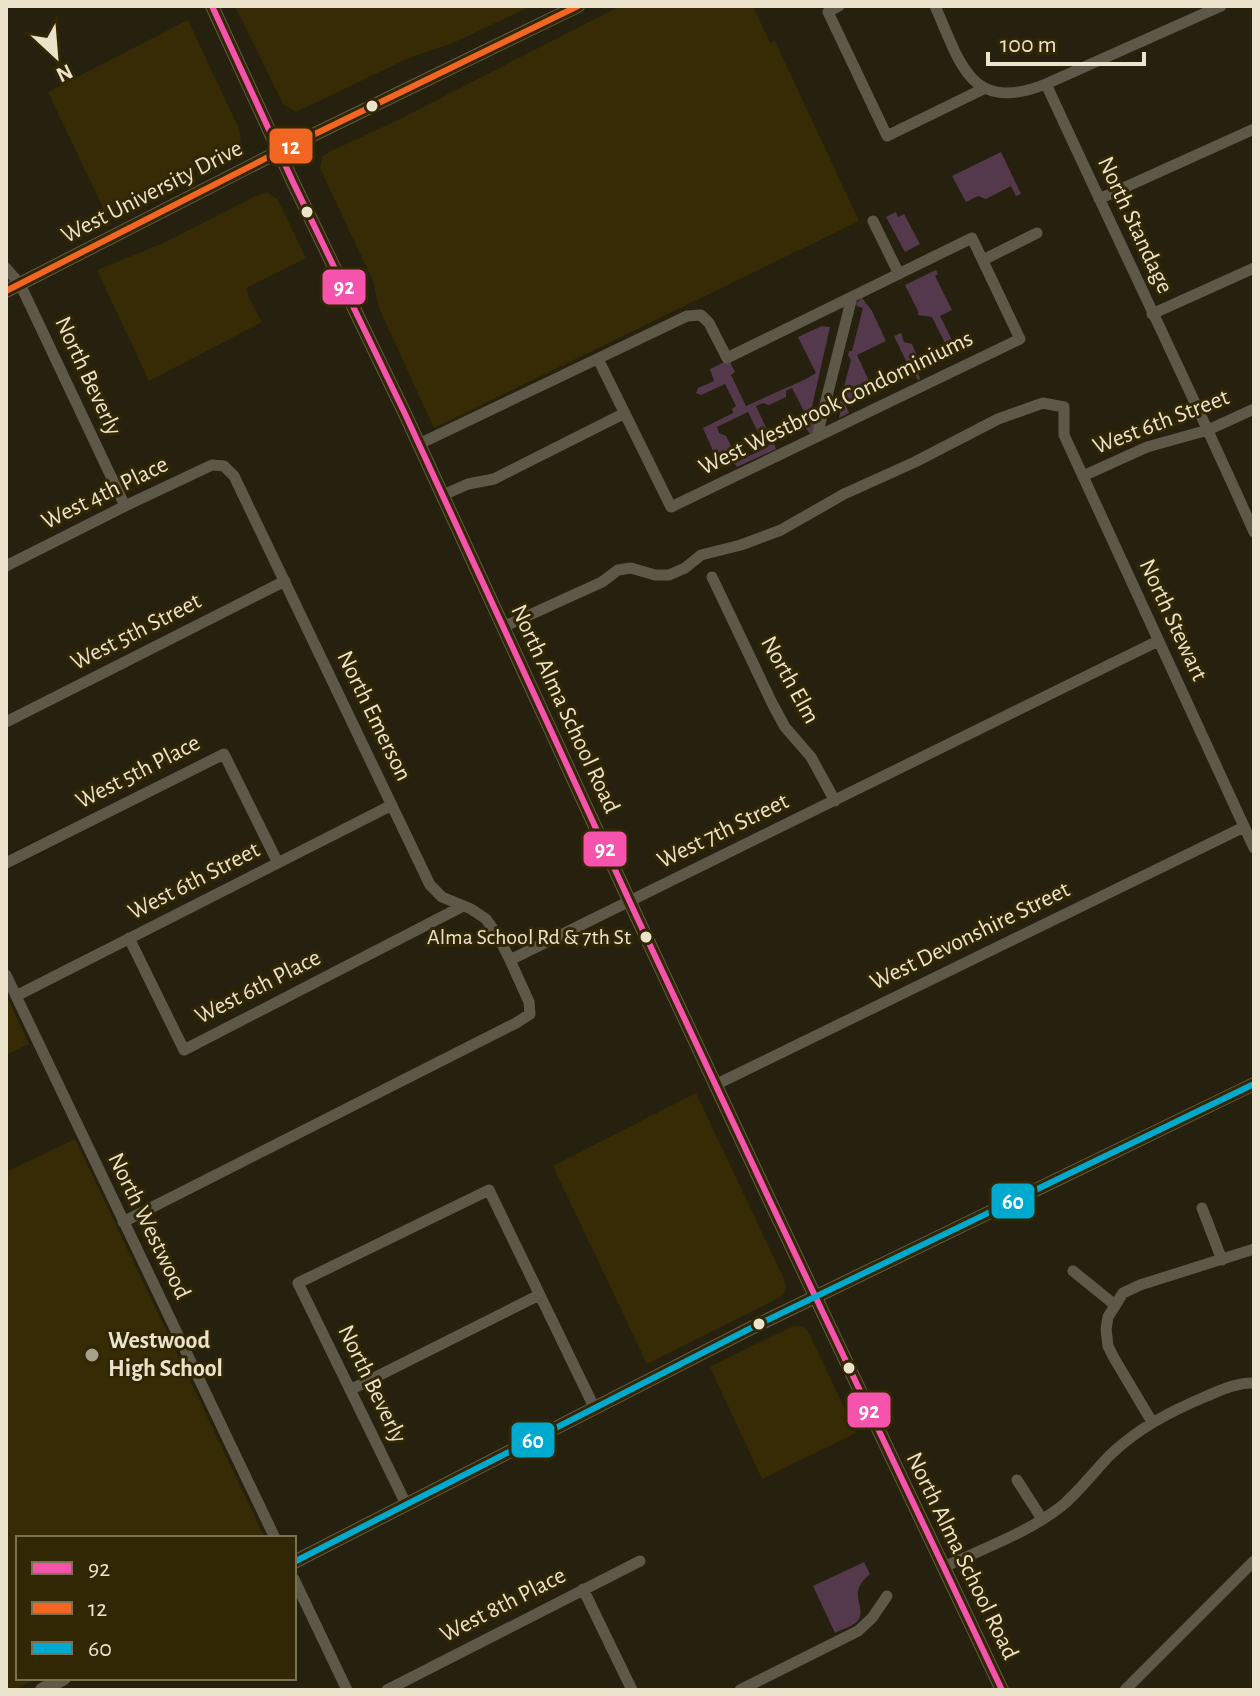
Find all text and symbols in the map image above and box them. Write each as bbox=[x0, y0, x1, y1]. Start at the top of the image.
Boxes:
north arrow bbox=[16, 16, 96, 96]
scale bar bbox=[988, 16, 1144, 66]
text: 100 m bbox=[1000, 33, 1057, 57]
text: N bbox=[53, 60, 76, 86]
unlabelled marker bbox=[364, 98, 380, 114]
line badge: 12 bbox=[268, 127, 314, 165]
street label: West University Drive bbox=[58, 136, 246, 248]
text: 12 bbox=[282, 136, 300, 158]
street label: North Standage bbox=[1093, 153, 1177, 297]
unlabelled marker bbox=[299, 204, 315, 220]
line badge: 92 bbox=[321, 268, 367, 306]
text: 92 bbox=[334, 276, 355, 298]
street label: North Beverly bbox=[50, 313, 126, 439]
street label: West Westbrook Condominiums bbox=[695, 326, 977, 480]
street label: West 6th Street bbox=[1090, 385, 1233, 459]
street label: West 4th Place bbox=[38, 452, 172, 534]
street label: North Stewart bbox=[1134, 556, 1212, 685]
street label: West 5th Street bbox=[67, 589, 205, 675]
street label: North Alma School Road bbox=[506, 601, 624, 817]
street label: North Elm bbox=[756, 632, 824, 728]
street label: North Emerson bbox=[332, 647, 416, 785]
street label: West 5th Place bbox=[72, 730, 204, 814]
street label: West 7th Street bbox=[654, 789, 793, 873]
line badge: 92 bbox=[582, 830, 628, 868]
street label: West 6th Street bbox=[124, 838, 264, 924]
text: 92 bbox=[595, 838, 616, 860]
street label: West Devonshire Street bbox=[866, 877, 1074, 995]
place label: Alma School Rd & 7th St bbox=[427, 926, 631, 948]
marker: Alma School Rd & 7th St bbox=[638, 929, 654, 945]
street label: West 6th Place bbox=[191, 945, 325, 1029]
street label: North Westwood bbox=[103, 1149, 195, 1303]
line badge: 60 bbox=[990, 1182, 1036, 1220]
text: 60 bbox=[1002, 1191, 1024, 1213]
unlabelled marker bbox=[751, 1316, 767, 1332]
street label: North Beverly bbox=[333, 1321, 411, 1447]
place label: Westwood High School bbox=[108, 1329, 223, 1381]
marker: Westwood High School bbox=[83, 1346, 101, 1364]
unlabelled marker bbox=[841, 1360, 857, 1376]
line badge: 92 bbox=[846, 1391, 892, 1429]
text: 92 bbox=[859, 1400, 880, 1422]
line badge: 60 bbox=[510, 1421, 556, 1459]
text: 60 bbox=[522, 1430, 544, 1452]
street label: North Alma School Road bbox=[901, 1449, 1023, 1663]
legend bbox=[16, 1536, 296, 1680]
text: 92 bbox=[88, 1557, 110, 1581]
street label: West 8th Place bbox=[436, 1563, 570, 1647]
text: 12 bbox=[88, 1597, 107, 1621]
text: 60 bbox=[88, 1637, 112, 1661]

